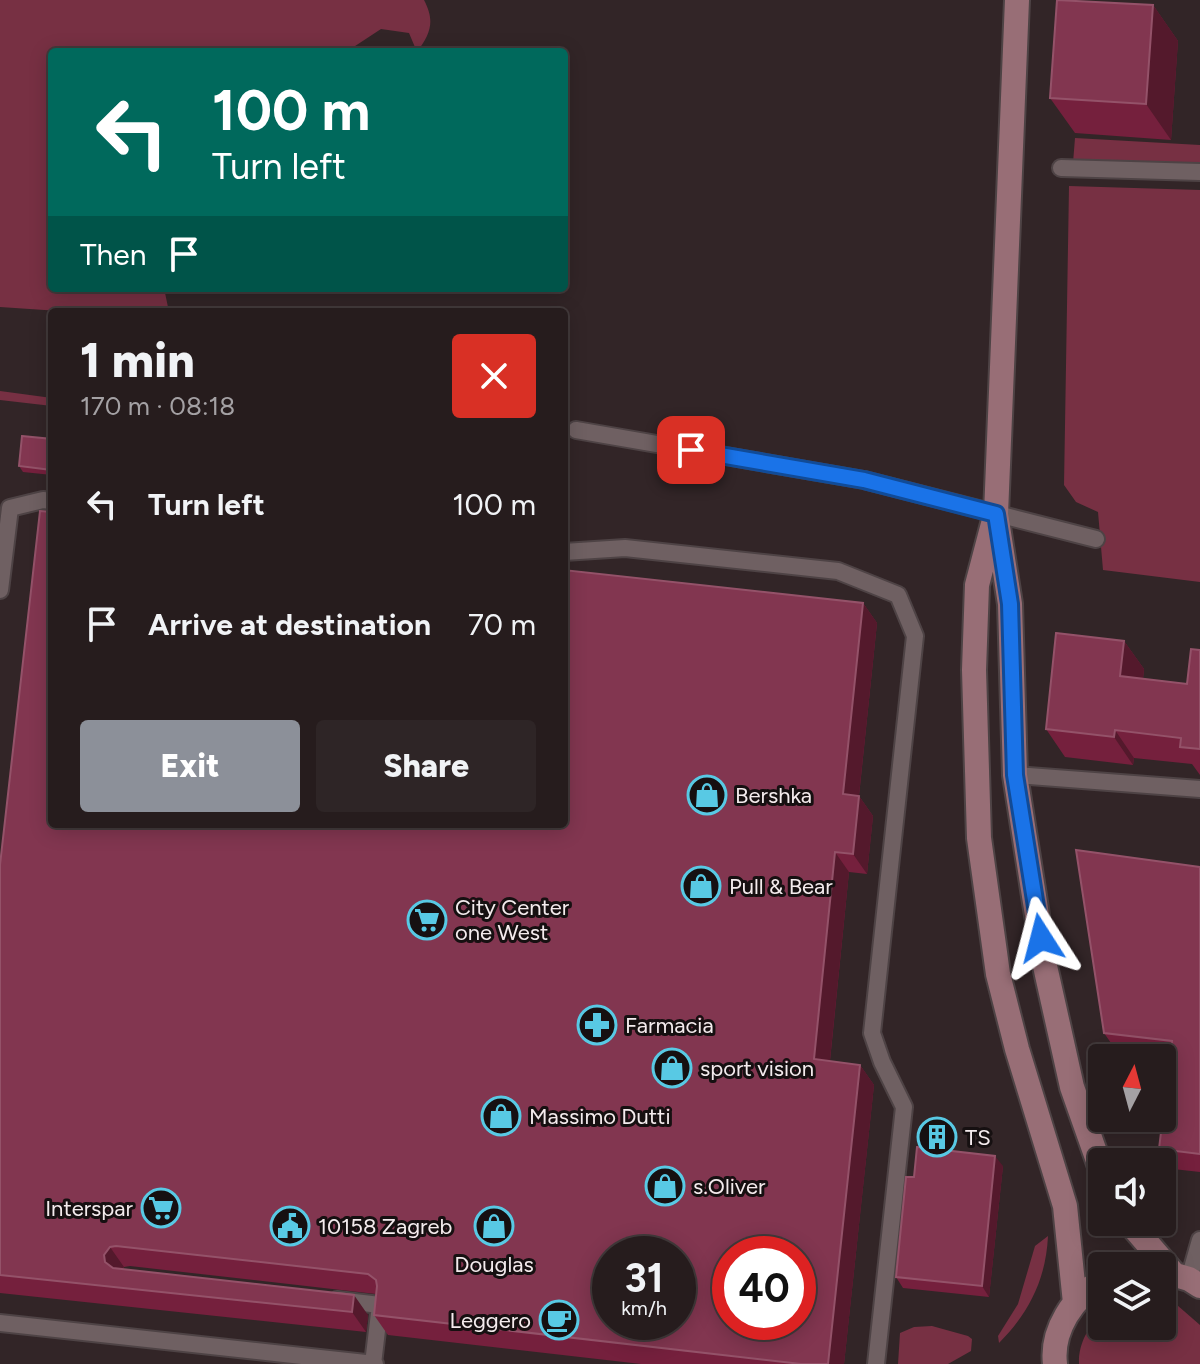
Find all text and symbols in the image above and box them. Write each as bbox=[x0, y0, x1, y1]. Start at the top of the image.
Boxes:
text: 100 m bbox=[212, 77, 370, 144]
icon: left bbox=[80, 80, 184, 184]
text: Turn left bbox=[212, 145, 346, 188]
icon: arrive bbox=[162, 232, 206, 276]
text: Then bbox=[80, 236, 146, 273]
text: 1 min bbox=[80, 331, 195, 389]
button: close bbox=[452, 334, 536, 418]
text: 170 m · 08:18 bbox=[80, 390, 235, 422]
pin bbox=[657, 416, 725, 484]
icon: arrive bbox=[669, 428, 713, 472]
icon: left bbox=[80, 482, 124, 526]
text: Turn left bbox=[148, 486, 265, 523]
text: 100 m bbox=[452, 486, 536, 523]
icon: arrive bbox=[80, 602, 124, 646]
text: Arrive at destination bbox=[148, 606, 431, 643]
text: 70 m bbox=[468, 606, 536, 643]
button: Exit bbox=[80, 720, 300, 812]
button: Share bbox=[316, 720, 536, 812]
shop icon: Bershka bbox=[686, 774, 728, 816]
place label: Bershka bbox=[735, 782, 812, 809]
shop icon: Pull & Bear bbox=[680, 865, 722, 907]
place label: Pull & Bear bbox=[729, 873, 833, 900]
place label: City Center one West bbox=[455, 894, 570, 946]
position arrow bbox=[999, 896, 1083, 980]
supermarket icon: City Center one West bbox=[406, 899, 448, 941]
pharmacy icon: Farmacia bbox=[576, 1004, 618, 1046]
place label: Farmacia bbox=[625, 1012, 714, 1039]
north arrow bbox=[1088, 1044, 1176, 1132]
map controls bbox=[1088, 1044, 1176, 1340]
shop icon: sport vision bbox=[651, 1047, 693, 1089]
place label: sport vision bbox=[700, 1055, 814, 1082]
shop icon: Massimo Dutti bbox=[480, 1095, 522, 1137]
place label: Massimo Dutti bbox=[529, 1103, 671, 1130]
building icon: TS bbox=[916, 1116, 958, 1158]
place label: TS bbox=[965, 1124, 991, 1151]
button: sound bbox=[1088, 1148, 1176, 1236]
shop icon: s.Oliver bbox=[644, 1165, 686, 1207]
place label: s.Oliver bbox=[693, 1173, 766, 1200]
supermarket icon: Interspar bbox=[140, 1187, 182, 1229]
place label: Interspar bbox=[45, 1195, 134, 1222]
public building icon: 10158 Zagreb bbox=[269, 1205, 311, 1247]
shop icon: Douglas bbox=[473, 1205, 515, 1247]
place label: 10158 Zagreb bbox=[318, 1213, 452, 1240]
speed limit sign: 40 bbox=[712, 1236, 816, 1340]
place label: Douglas bbox=[454, 1251, 534, 1278]
button: layers bbox=[1088, 1252, 1176, 1340]
text: 31 bbox=[624, 1254, 664, 1302]
text: km/h bbox=[621, 1296, 667, 1320]
cafe icon: Leggero bbox=[538, 1299, 580, 1341]
place label: Leggero bbox=[450, 1307, 531, 1334]

